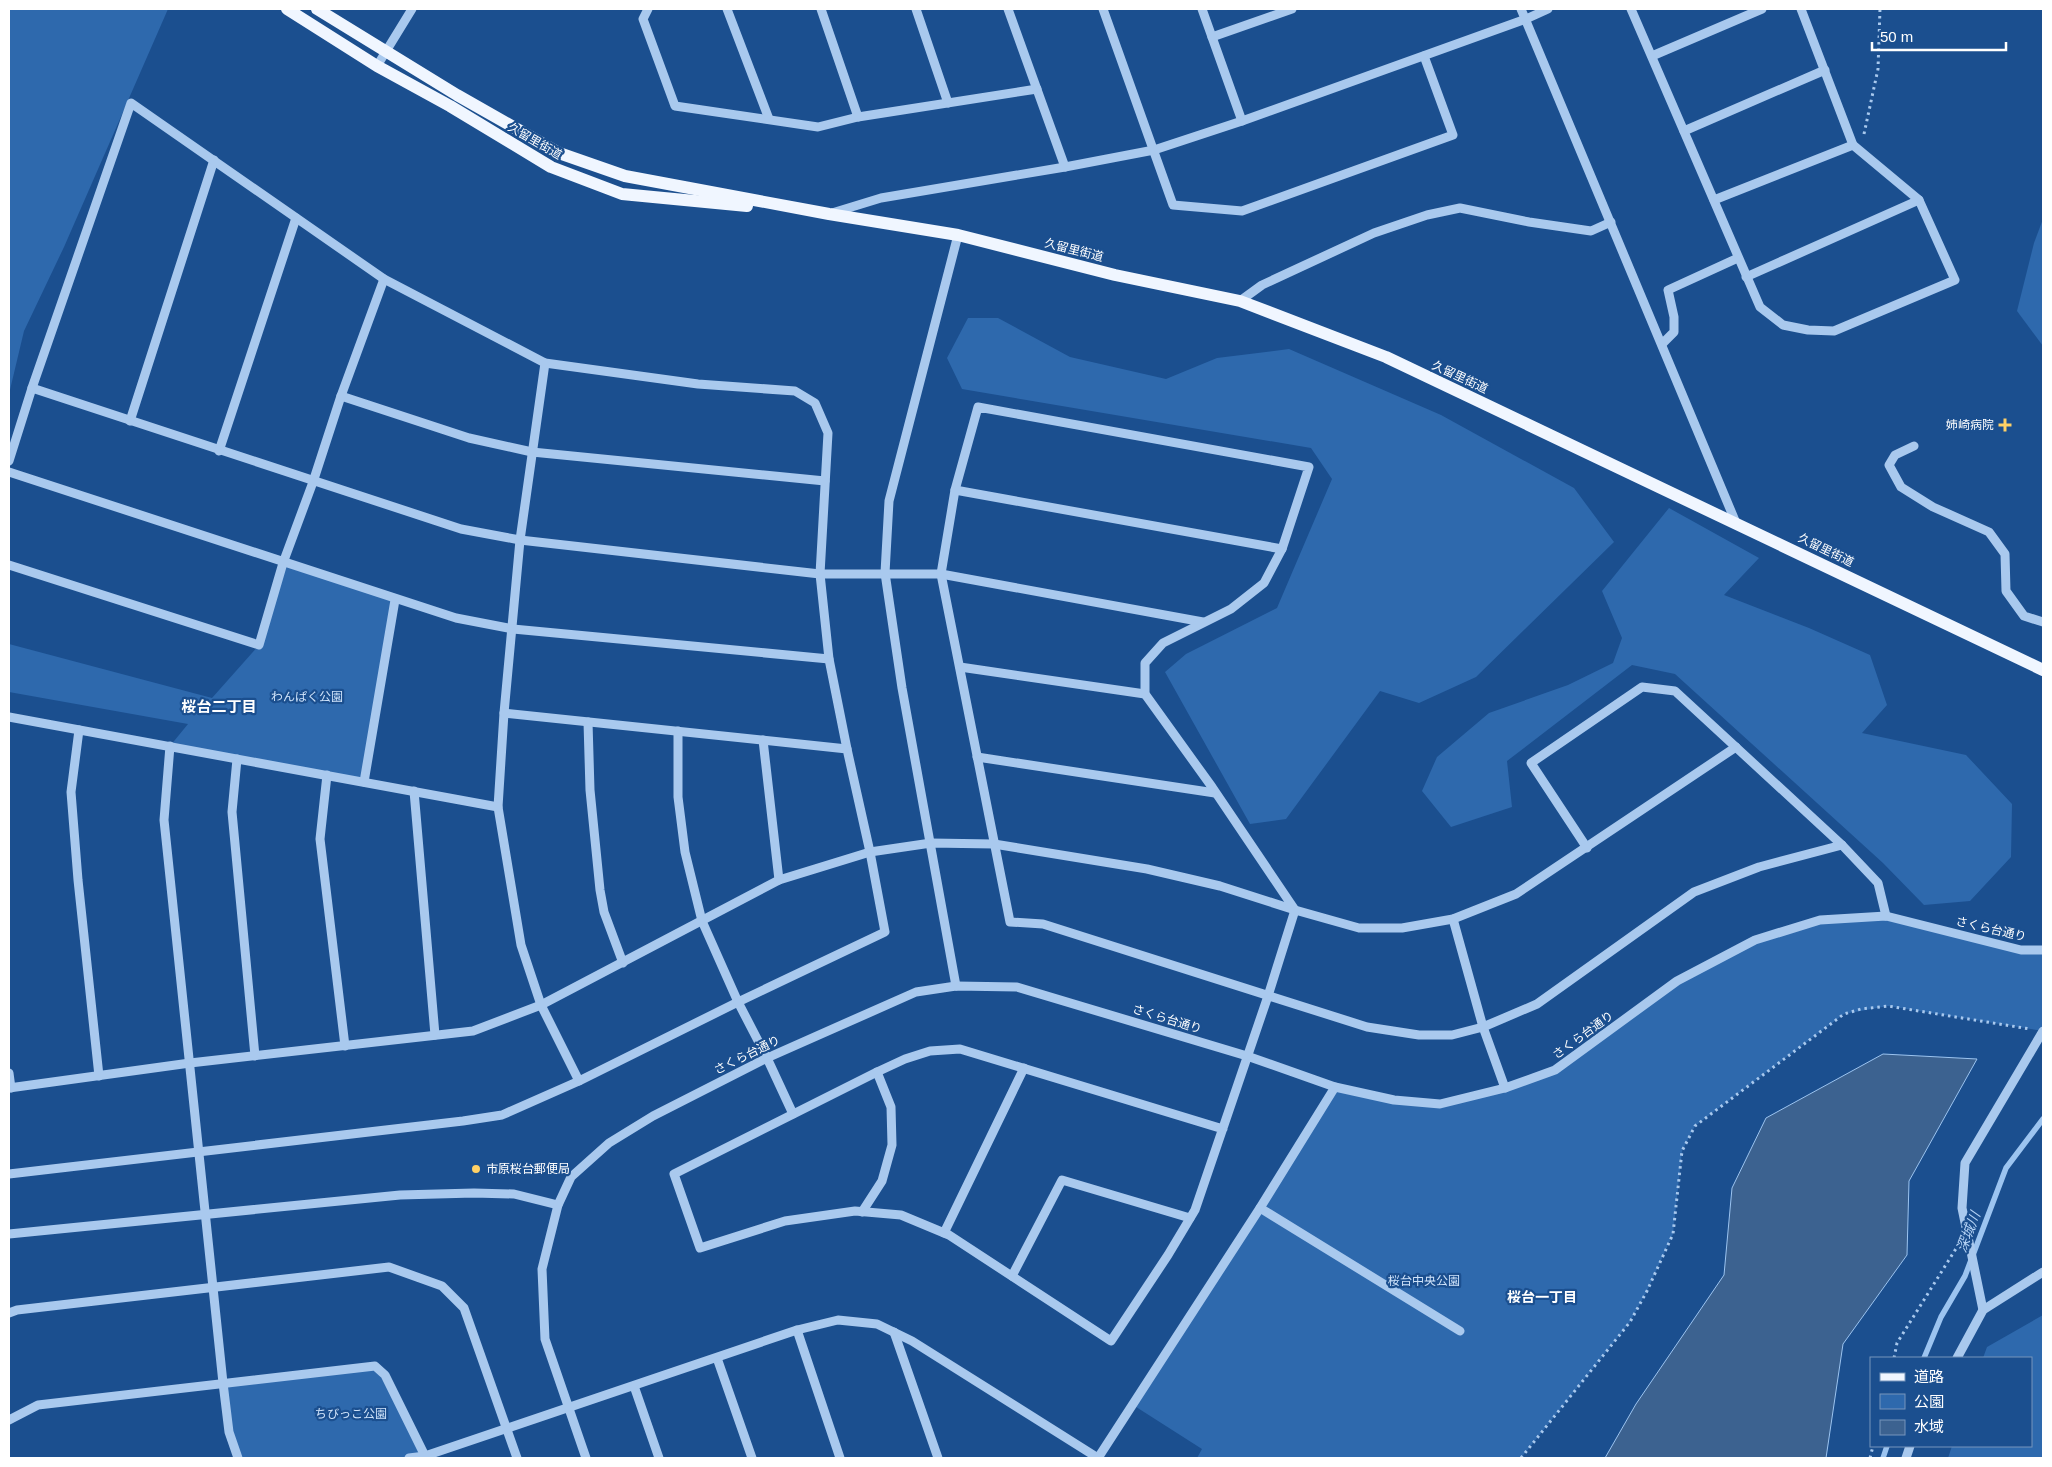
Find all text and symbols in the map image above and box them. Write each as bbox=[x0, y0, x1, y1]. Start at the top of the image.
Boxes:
scale bar bbox=[1872, 20, 2006, 52]
text: 50 m bbox=[1880, 28, 1913, 45]
street label: 久留里街道 bbox=[506, 120, 564, 162]
street label: 久留里街道 bbox=[1043, 236, 1105, 264]
street label: 久留里街道 bbox=[1430, 358, 1490, 396]
place label: 姉崎病院 bbox=[1946, 418, 1994, 432]
marker: 姉崎病院 bbox=[1998, 418, 2012, 432]
street label: 久留里街道 bbox=[1796, 531, 1856, 569]
park label: わんぱく公園 bbox=[271, 690, 343, 704]
district label: 桜台二丁目 bbox=[181, 698, 257, 715]
street label: さくら台通り bbox=[1954, 914, 2028, 944]
street label: さくら台通り bbox=[1131, 1002, 1203, 1036]
street label: さくら台通り bbox=[1550, 1008, 1616, 1062]
street label: さくら台通り bbox=[712, 1033, 782, 1077]
place label: 市原桜台郵便局 bbox=[486, 1162, 570, 1176]
marker: 市原桜台郵便局 bbox=[470, 1163, 482, 1175]
water label: 深城川 bbox=[1953, 1208, 1984, 1254]
park label: 桜台中央公園 bbox=[1388, 1274, 1460, 1288]
district label: 桜台一丁目 bbox=[1507, 1289, 1577, 1305]
legend bbox=[1870, 1357, 2032, 1447]
text: 道路 bbox=[1914, 1368, 1944, 1385]
text: 公園 bbox=[1914, 1393, 1944, 1410]
park label: ちびっこ公園 bbox=[315, 1407, 387, 1421]
text: 水域 bbox=[1914, 1418, 1944, 1435]

